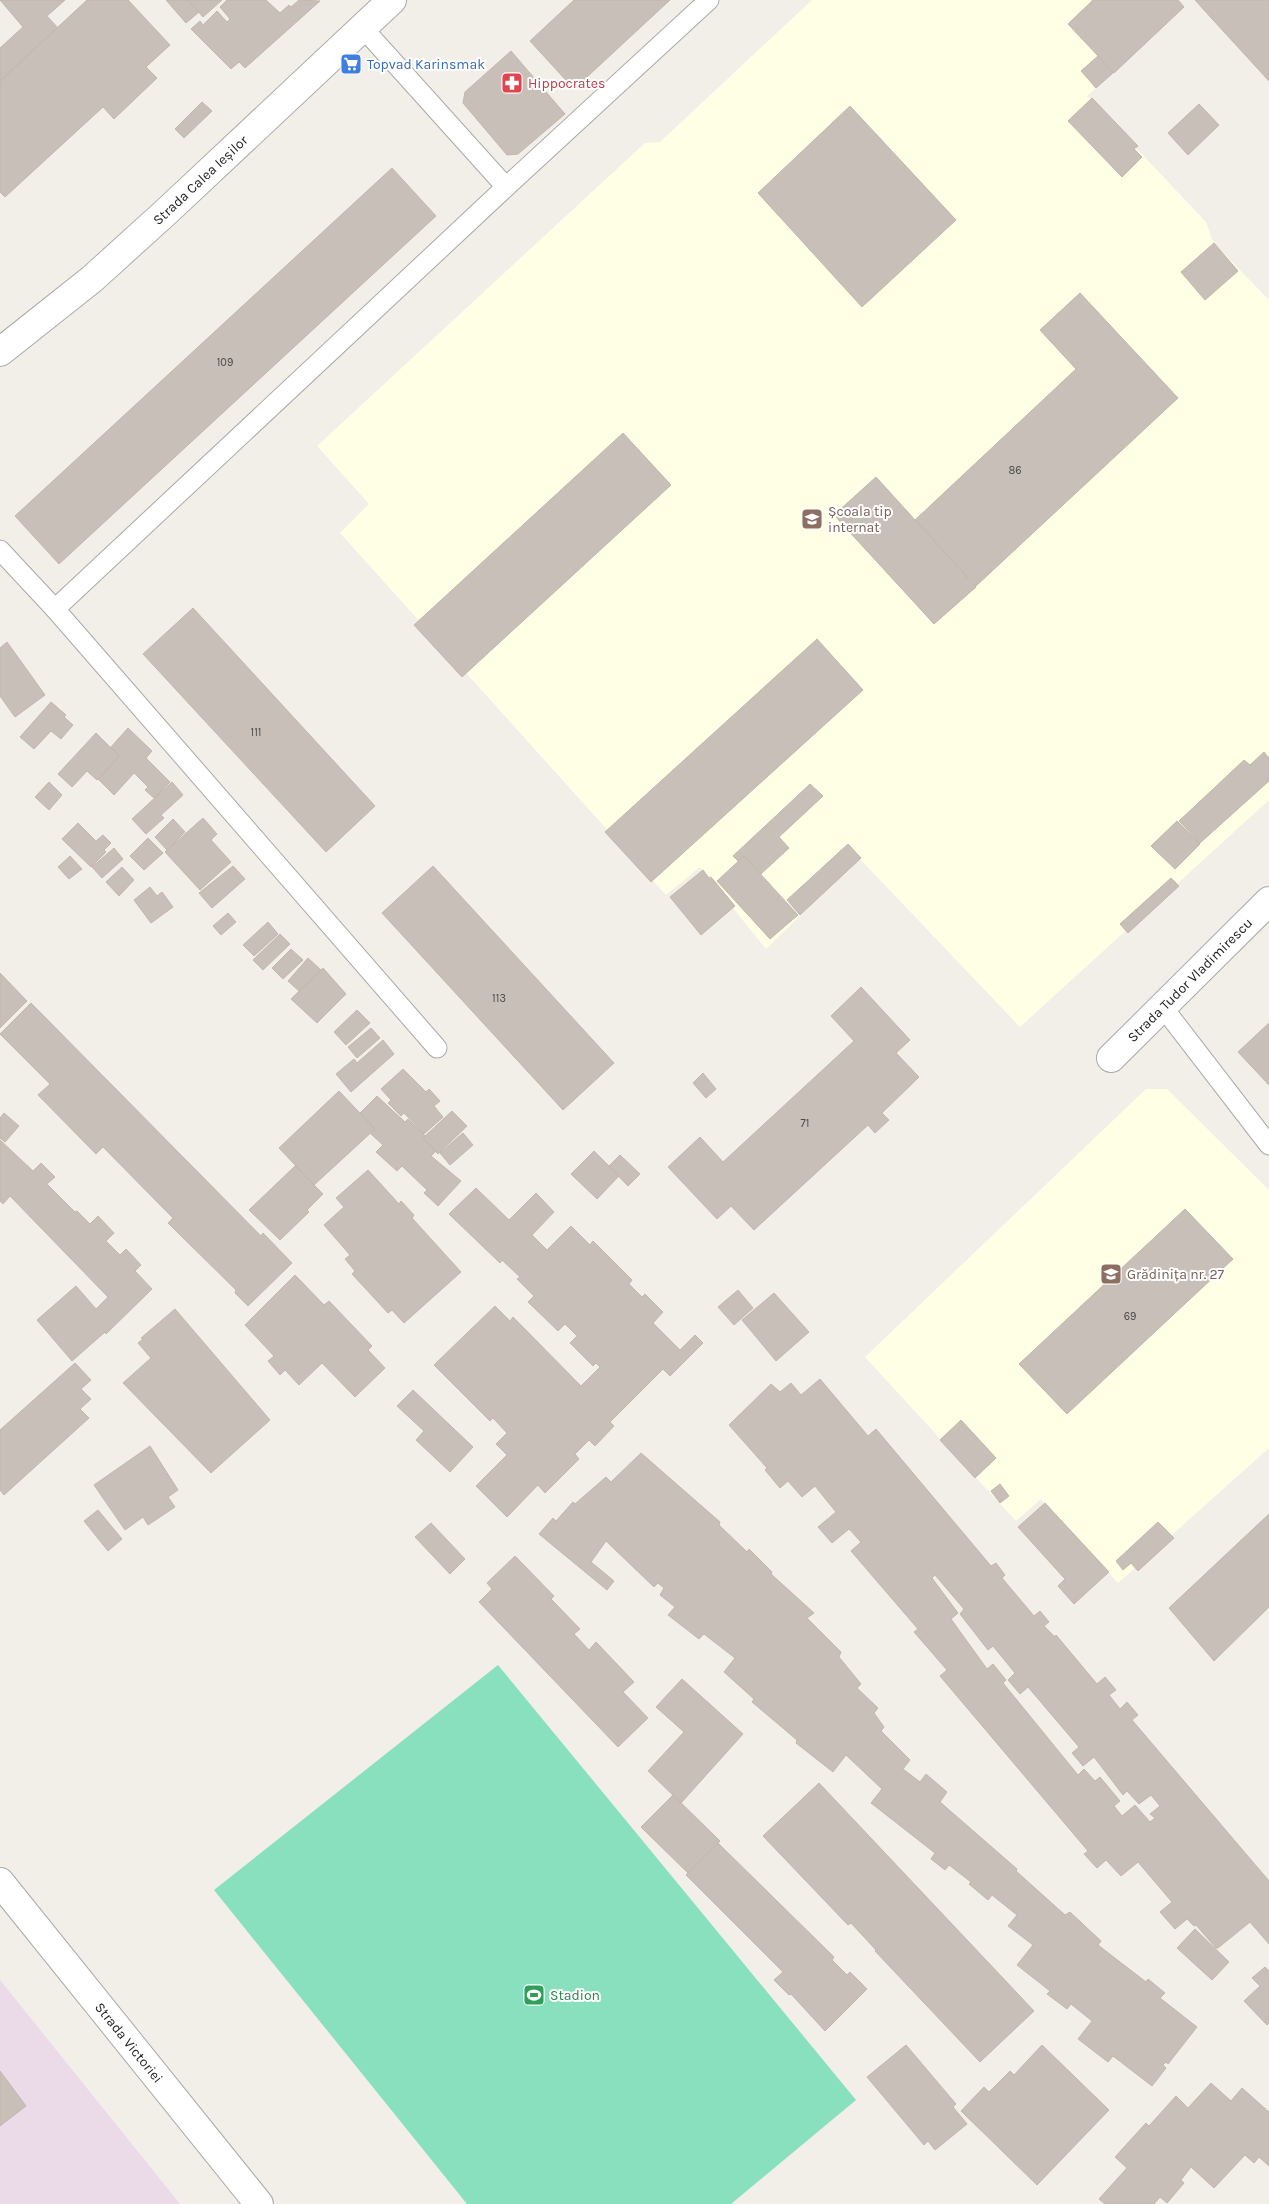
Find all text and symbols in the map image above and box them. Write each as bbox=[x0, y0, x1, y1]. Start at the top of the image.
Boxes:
supermarket icon: Topvad Karinsmak bbox=[339, 52, 363, 76]
place label: Topvad Karinsmak bbox=[367, 56, 485, 73]
pharmacy icon: Hippocrates bbox=[500, 71, 524, 95]
place label: Hippocrates bbox=[528, 75, 605, 92]
street label: Strada Calea Ieșilor bbox=[149, 131, 252, 228]
house number: 109 bbox=[217, 356, 233, 369]
house number: 86 bbox=[1008, 464, 1022, 477]
place label: Școala tip internat bbox=[828, 503, 892, 536]
school or university icon: Școala tip internat bbox=[800, 507, 824, 531]
house number: 111 bbox=[251, 726, 261, 739]
street label: Strada Tudor Vladimirescu bbox=[1124, 914, 1256, 1045]
house number: 113 bbox=[492, 992, 506, 1005]
house number: 71 bbox=[801, 1117, 809, 1130]
school or university icon: Grădinița nr. 27 bbox=[1099, 1262, 1123, 1286]
place label: Grădinița nr. 27 bbox=[1127, 1266, 1225, 1283]
house number: 69 bbox=[1124, 1310, 1136, 1323]
sports icon: Stadion bbox=[522, 1983, 546, 2007]
place label: Stadion bbox=[550, 1987, 600, 2004]
street label: Strada Victoriei bbox=[92, 1999, 167, 2086]

